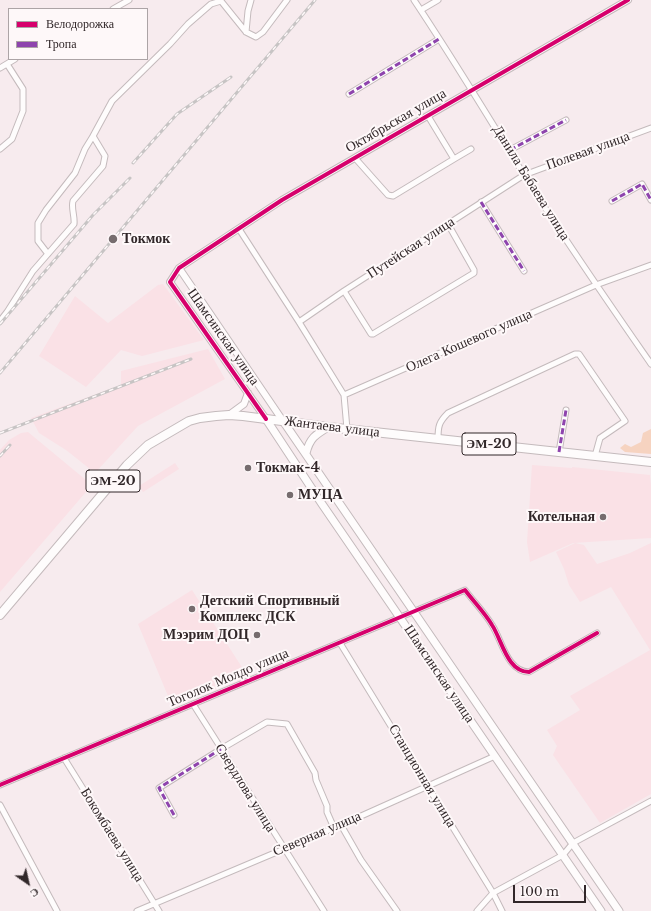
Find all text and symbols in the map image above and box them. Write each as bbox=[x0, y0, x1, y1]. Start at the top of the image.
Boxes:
legend bbox=[8, 8, 148, 60]
text: Велодорожка bbox=[46, 16, 114, 31]
text: Тропа bbox=[46, 36, 77, 51]
street label: Октябрьская улица bbox=[343, 85, 449, 157]
street label: Данила Бабаева улица bbox=[489, 122, 573, 244]
street label: Полевая улица bbox=[544, 128, 632, 174]
street label: Путейская улица bbox=[364, 213, 458, 283]
place label: Токмок bbox=[122, 231, 170, 247]
marker: Токмок bbox=[107, 233, 119, 245]
street label: Шамсинская улица bbox=[183, 285, 263, 389]
street label: Олега Кошевого улица bbox=[403, 306, 535, 376]
street label: Жантаева улица bbox=[283, 413, 381, 441]
road number: ЭМ-20 bbox=[462, 433, 516, 455]
place label: Токмак-4 bbox=[256, 460, 320, 476]
marker: Токмак-4 bbox=[243, 463, 253, 473]
road number: ЭМ-20 bbox=[86, 470, 140, 492]
place label: МУЦА bbox=[298, 487, 342, 503]
marker: МУЦА bbox=[285, 490, 295, 500]
place label: Котельная bbox=[528, 509, 595, 525]
marker: Котельная bbox=[598, 512, 608, 522]
place label: Детский Спортивный Комплекс ДСК bbox=[200, 593, 340, 626]
marker: Детский Спортивный Комплекс ДСК bbox=[187, 604, 197, 614]
street label: Шамсинская улица bbox=[400, 622, 478, 726]
place label: Мээрим ДОЦ bbox=[163, 627, 249, 643]
marker: Мээрим ДОЦ bbox=[252, 630, 262, 640]
street label: Тоголок Молдо улица bbox=[165, 645, 291, 711]
street label: Станционная улица bbox=[385, 721, 459, 831]
street label: Свердлова улица bbox=[211, 741, 279, 835]
street label: Бокомбаева улица bbox=[76, 785, 148, 885]
street label: Северная улица bbox=[270, 808, 364, 860]
north arrow bbox=[8, 863, 48, 903]
scale bar bbox=[515, 877, 588, 903]
text: 100 m bbox=[520, 884, 559, 899]
text: С bbox=[28, 885, 42, 901]

